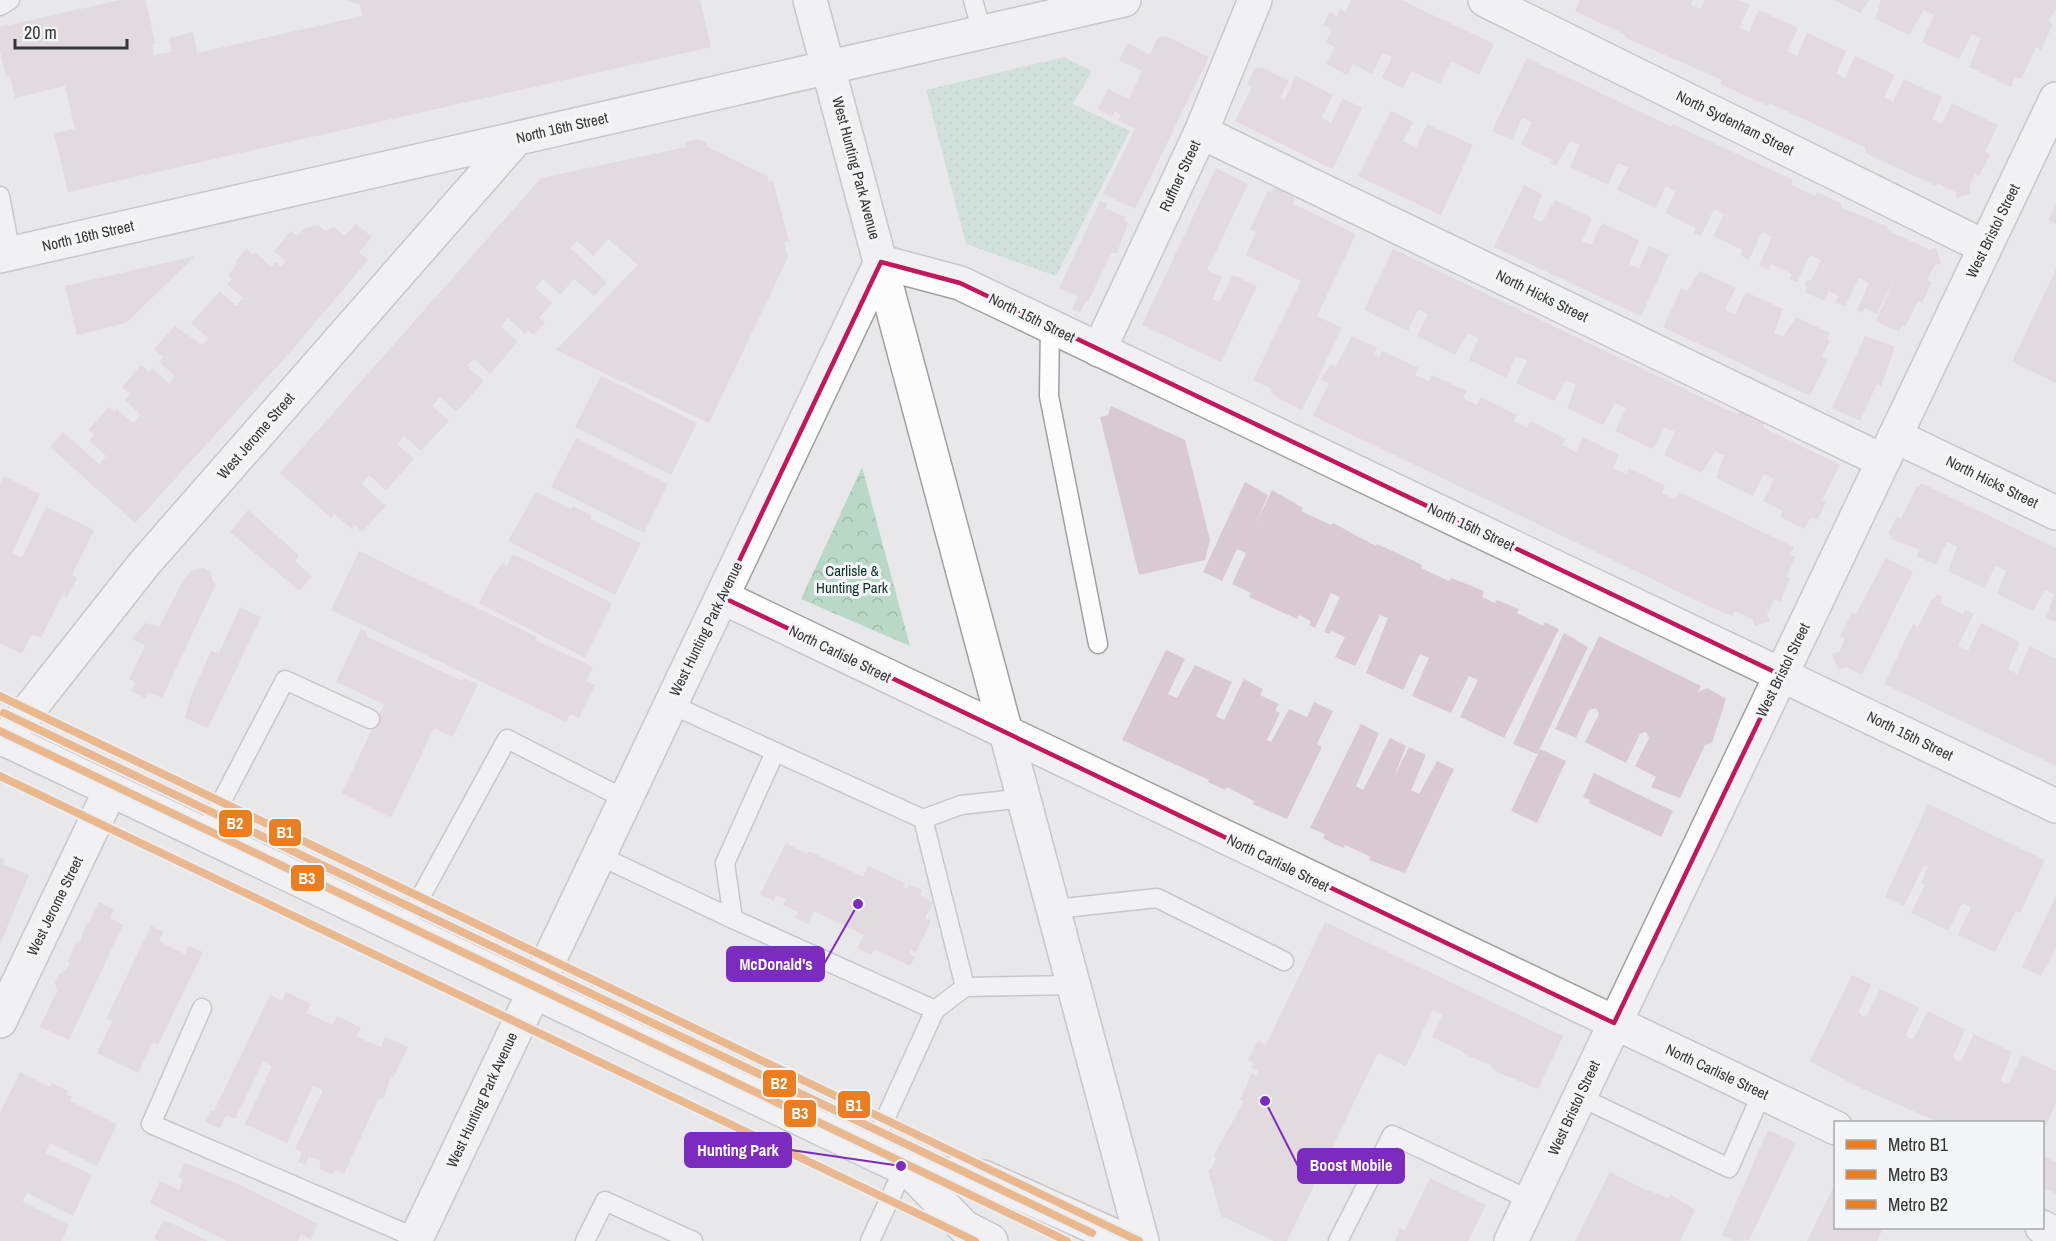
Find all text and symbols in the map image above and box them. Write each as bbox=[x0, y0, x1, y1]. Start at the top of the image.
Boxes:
scale bar bbox=[15, 12, 128, 50]
text: 20 m bbox=[24, 20, 57, 45]
street label: North Sydenham Street bbox=[1673, 85, 1798, 160]
street label: West Hunting Park Avenue bbox=[827, 94, 886, 242]
street label: North 16th Street bbox=[514, 107, 610, 148]
street label: Ruffner Street bbox=[1154, 136, 1205, 215]
street label: West Bristol Street bbox=[1961, 180, 2025, 281]
street label: North 16th Street bbox=[40, 215, 136, 256]
street label: North Hicks Street bbox=[1492, 264, 1592, 327]
street label: North 15th Street bbox=[986, 288, 1079, 348]
street label: West Jerome Street bbox=[212, 387, 300, 483]
street label: North Hicks Street bbox=[1942, 450, 2042, 513]
street label: North 15th Street bbox=[1424, 497, 1519, 556]
street label: West Hunting Park Avenue bbox=[664, 558, 747, 700]
park label: Carlisle & Hunting Park bbox=[816, 560, 889, 598]
street label: West Bristol Street bbox=[1751, 619, 1815, 720]
street label: North Carlisle Street bbox=[786, 620, 895, 688]
street label: North 15th Street bbox=[1864, 706, 1957, 766]
line badge: B2 bbox=[218, 809, 253, 838]
text: B2 bbox=[227, 812, 243, 834]
line badge: B1 bbox=[268, 818, 302, 847]
text: B1 bbox=[277, 821, 294, 843]
street label: North Carlisle Street bbox=[1224, 829, 1333, 897]
street label: West Jerome Street bbox=[21, 852, 88, 959]
line badge: B3 bbox=[290, 864, 325, 892]
text: B3 bbox=[299, 867, 315, 889]
callout: McDonald's bbox=[727, 947, 824, 981]
text: McDonald's bbox=[739, 953, 813, 975]
street label: West Hunting Park Avenue bbox=[441, 1028, 522, 1171]
street label: North Carlisle Street bbox=[1662, 1038, 1773, 1105]
street label: West Bristol Street bbox=[1542, 1056, 1605, 1159]
line badge: B2 bbox=[762, 1069, 797, 1098]
text: B2 bbox=[771, 1072, 787, 1094]
line badge: B1 bbox=[837, 1090, 871, 1119]
text: B1 bbox=[846, 1094, 863, 1116]
line badge: B3 bbox=[783, 1099, 817, 1128]
text: B3 bbox=[792, 1102, 808, 1124]
legend bbox=[1834, 1121, 2044, 1229]
text: Metro B1 bbox=[1888, 1132, 1949, 1157]
callout: Hunting Park bbox=[685, 1133, 791, 1167]
text: Hunting Park bbox=[697, 1139, 780, 1161]
callout: Boost Mobile bbox=[1298, 1149, 1404, 1183]
text: Boost Mobile bbox=[1310, 1154, 1392, 1176]
text: Metro B3 bbox=[1888, 1162, 1948, 1187]
text: Metro B2 bbox=[1888, 1192, 1948, 1217]

